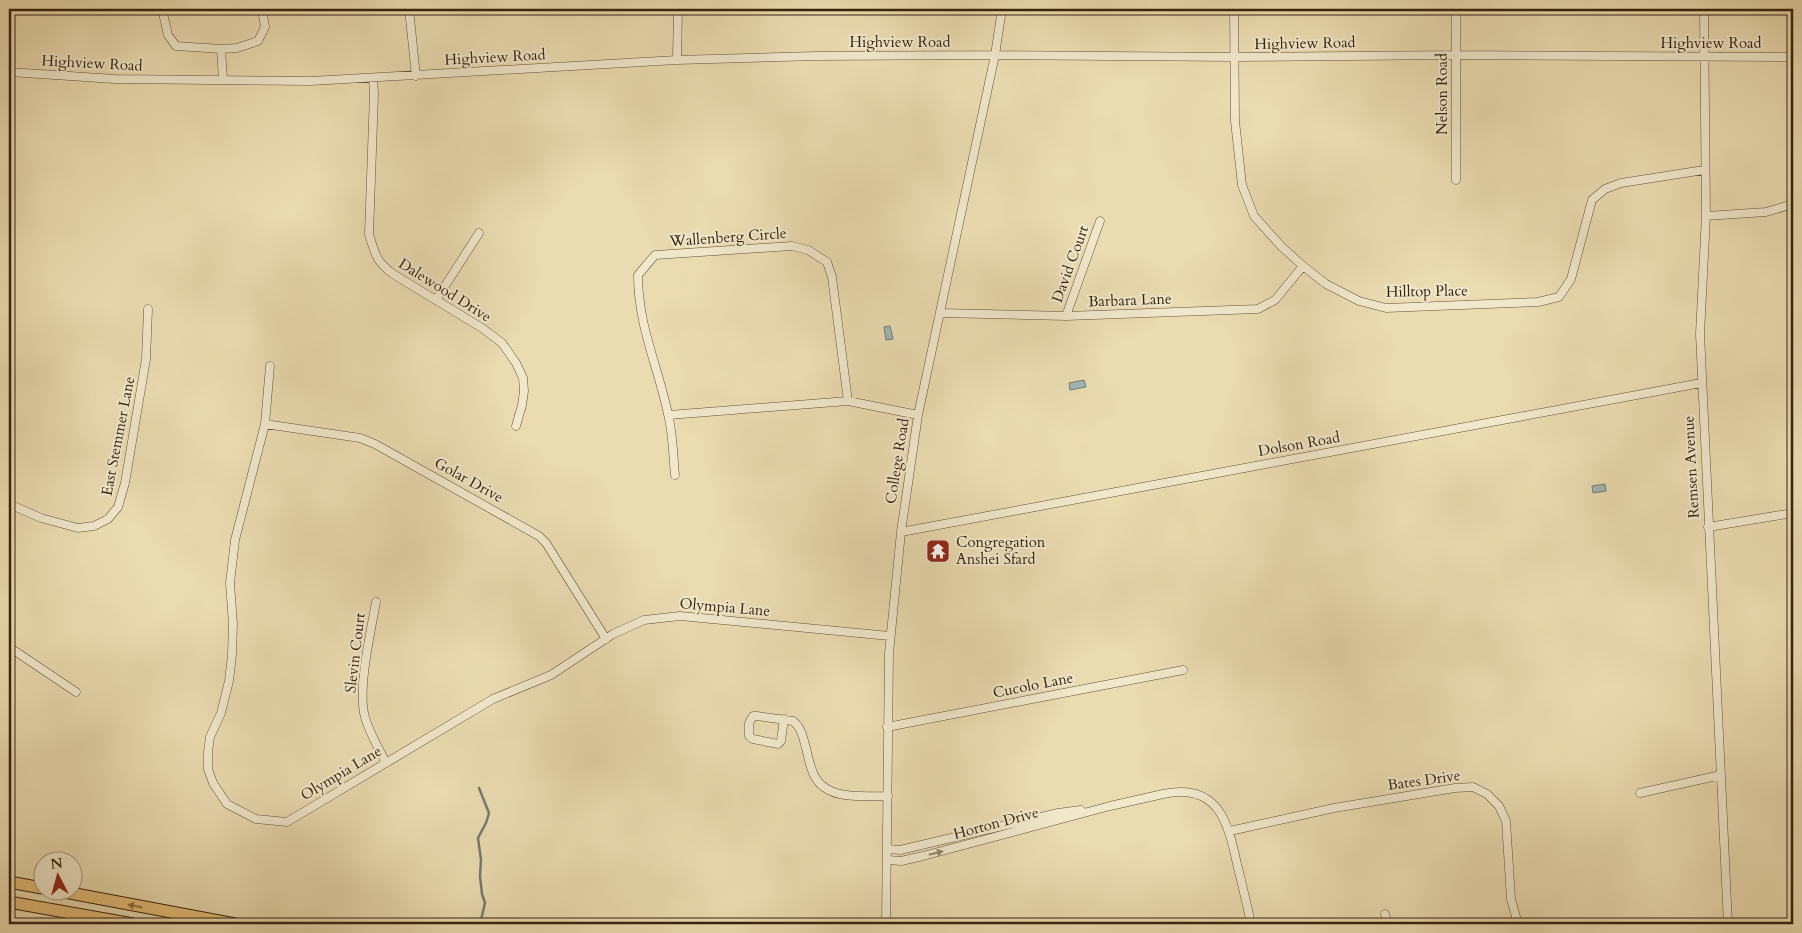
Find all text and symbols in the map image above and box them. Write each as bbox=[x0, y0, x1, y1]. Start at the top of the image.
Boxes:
street label: Highview Road bbox=[849, 32, 951, 52]
street label: Highview Road bbox=[1254, 32, 1356, 54]
street label: Highview Road bbox=[1660, 33, 1762, 53]
street label: Highview Road bbox=[444, 44, 546, 70]
street label: Highview Road bbox=[41, 50, 143, 76]
street label: Nelson Road bbox=[1432, 53, 1452, 135]
street label: Wallenberg Circle bbox=[668, 223, 787, 251]
street label: David Court bbox=[1047, 223, 1093, 305]
street label: Dalewood Drive bbox=[395, 253, 495, 327]
street label: Hilltop Place bbox=[1386, 280, 1468, 302]
street label: Barbara Lane bbox=[1088, 289, 1172, 311]
street label: East Stemmer Lane bbox=[97, 374, 139, 497]
street label: Remsen Avenue bbox=[1678, 415, 1704, 519]
street label: College Road bbox=[880, 417, 914, 505]
street label: Dolson Road bbox=[1257, 427, 1341, 461]
street label: Golar Drive bbox=[431, 453, 507, 507]
place label: Congregation Anshei Sfard bbox=[956, 532, 1046, 569]
temple icon: Congregation Anshei Sfard bbox=[925, 538, 951, 564]
street label: Olympia Lane bbox=[679, 593, 771, 621]
street label: Slevin Court bbox=[340, 612, 370, 694]
street label: Cucolo Lane bbox=[991, 667, 1075, 703]
street label: Olympia Lane bbox=[297, 741, 385, 805]
street label: Bates Drive bbox=[1386, 765, 1462, 795]
street label: Horton Drive bbox=[951, 802, 1041, 844]
one-way arrow bbox=[928, 849, 943, 857]
north arrow bbox=[32, 850, 82, 900]
text: N bbox=[50, 853, 64, 874]
one-way arrow bbox=[127, 901, 143, 909]

